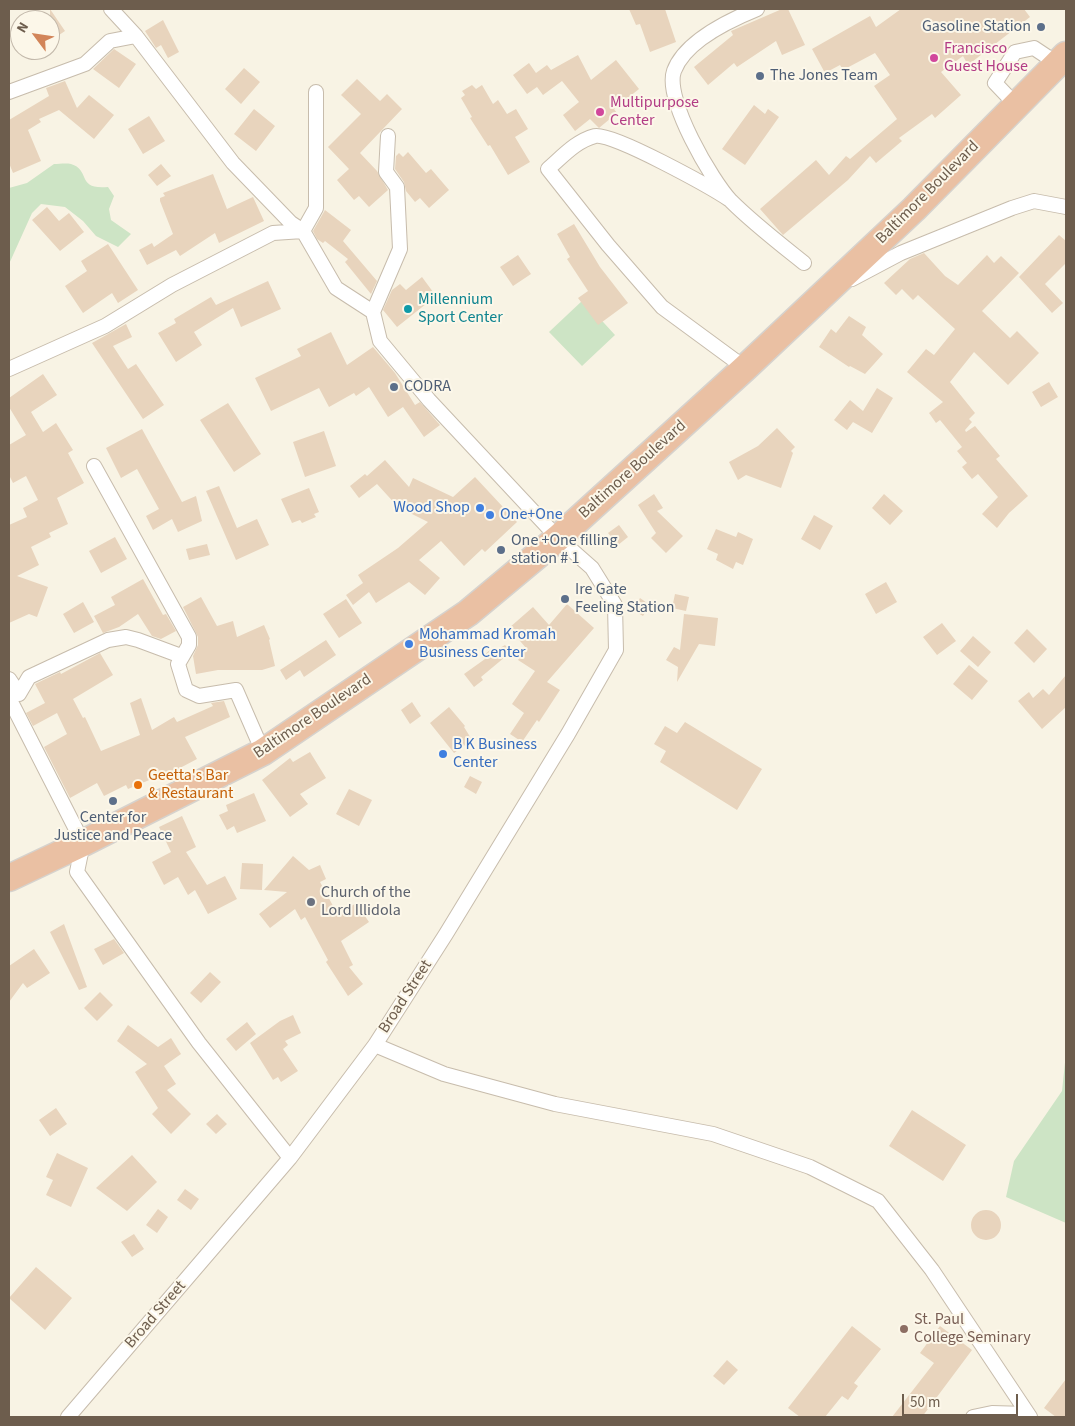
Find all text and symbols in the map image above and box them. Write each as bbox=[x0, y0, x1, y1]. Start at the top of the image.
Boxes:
north arrow bbox=[10, 10, 60, 60]
place label: Gasoline Station bbox=[922, 17, 1031, 37]
text: N bbox=[12, 19, 34, 37]
marker: Gasoline Station bbox=[1035, 21, 1047, 33]
place label: Francisco Guest House bbox=[944, 39, 1028, 77]
marker: Francisco Guest House bbox=[928, 52, 940, 64]
place label: The Jones Team bbox=[770, 66, 878, 86]
marker: The Jones Team bbox=[754, 70, 766, 82]
place label: Multipurpose Center bbox=[610, 93, 699, 131]
marker: Multipurpose Center bbox=[594, 106, 606, 118]
street label: Baltimore Boulevard bbox=[873, 138, 983, 248]
place label: Millennium Sport Center bbox=[418, 290, 503, 328]
marker: Millennium Sport Center bbox=[402, 303, 414, 315]
place label: CODRA bbox=[404, 377, 451, 397]
marker: CODRA bbox=[388, 381, 400, 393]
street label: Baltimore Boulevard bbox=[575, 417, 691, 523]
place label: Wood Shop bbox=[393, 498, 470, 518]
marker: Wood Shop bbox=[474, 502, 486, 514]
place label: One+One bbox=[500, 505, 563, 525]
marker: One+One bbox=[484, 509, 496, 521]
place label: One +One filling station # 1 bbox=[511, 531, 617, 569]
marker: One +One filling station # 1 bbox=[495, 544, 507, 556]
place label: Ire Gate Feeling Station bbox=[575, 580, 674, 618]
marker: Ire Gate Feeling Station bbox=[559, 593, 571, 605]
place label: Mohammad Kromah Business Center bbox=[419, 625, 556, 663]
marker: Mohammad Kromah Business Center bbox=[403, 638, 415, 650]
street label: Baltimore Boulevard bbox=[251, 671, 375, 763]
place label: B K Business Center bbox=[453, 735, 537, 773]
marker: B K Business Center bbox=[437, 748, 449, 760]
place label: Geetta's Bar & Restaurant bbox=[148, 766, 233, 804]
marker: Geetta's Bar & Restaurant bbox=[132, 779, 144, 791]
marker: Center for Justice and Peace bbox=[107, 795, 119, 807]
place label: Center for Justice and Peace bbox=[54, 808, 172, 846]
place label: Church of the Lord Illidola bbox=[321, 883, 411, 921]
marker: Church of the Lord Illidola bbox=[305, 896, 317, 908]
street label: Broad Street bbox=[375, 957, 437, 1037]
street label: Broad Street bbox=[121, 1277, 191, 1353]
place label: St. Paul College Seminary bbox=[914, 1310, 1031, 1348]
marker: St. Paul College Seminary bbox=[898, 1323, 910, 1335]
scale bar bbox=[905, 1384, 1021, 1416]
text: 50 m bbox=[910, 1392, 940, 1413]

